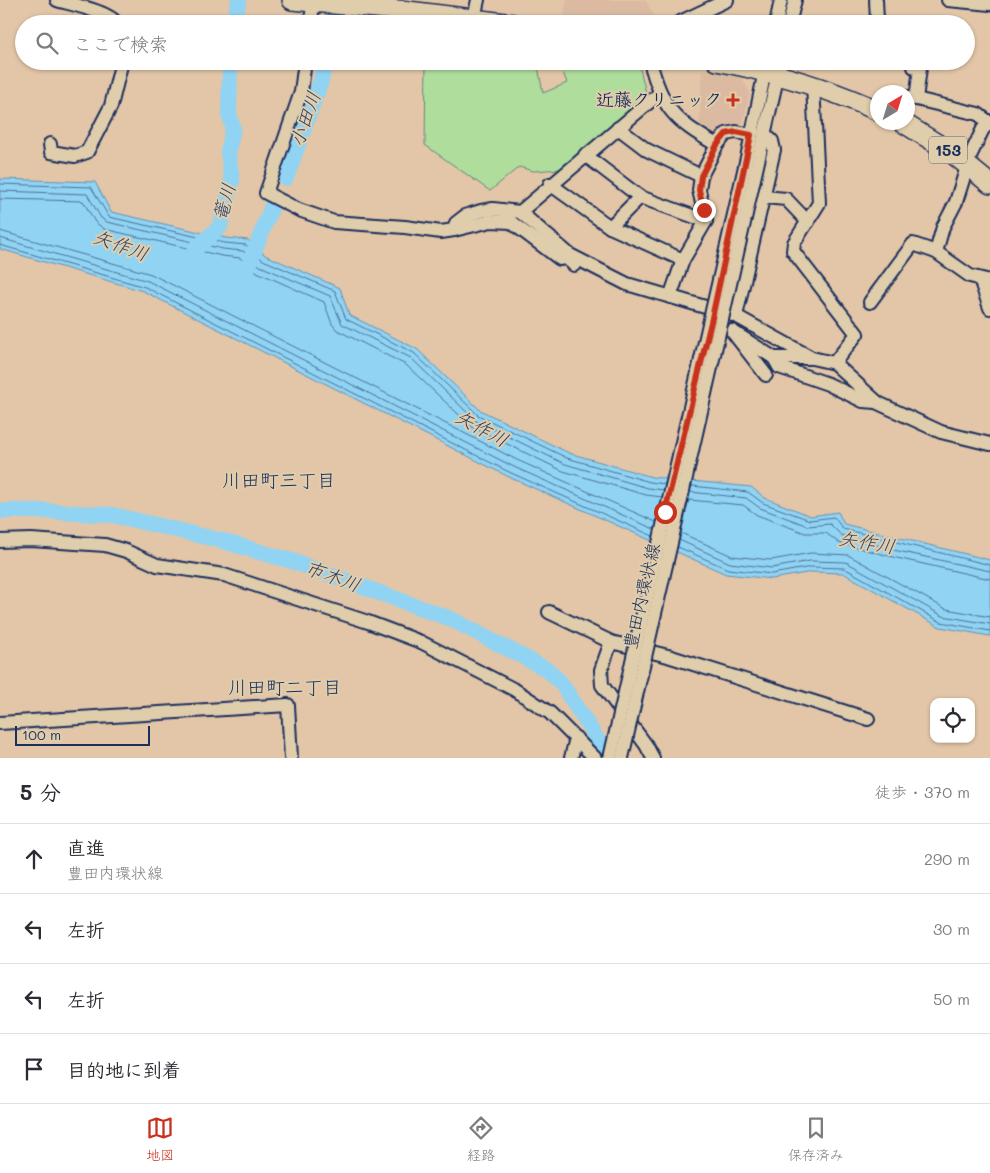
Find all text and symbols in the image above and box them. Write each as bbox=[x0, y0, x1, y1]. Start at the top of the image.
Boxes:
search box bbox=[15, 15, 975, 70]
icon: search bbox=[33, 29, 61, 57]
text: ここで検索 bbox=[73, 31, 168, 56]
north arrow bbox=[870, 85, 915, 130]
place label: 近藤クリニック bbox=[596, 87, 722, 111]
water label: 小田川 bbox=[283, 88, 326, 150]
marker: 近藤クリニック bbox=[726, 93, 740, 107]
road number: 153 bbox=[929, 136, 967, 164]
water label: 篭川 bbox=[207, 180, 241, 223]
route end bbox=[693, 199, 716, 222]
water label: 矢作川 bbox=[90, 223, 152, 266]
water label: 矢作川 bbox=[451, 403, 513, 452]
district label: 川田町三丁目 bbox=[222, 467, 336, 492]
route start bbox=[654, 501, 677, 524]
water label: 矢作川 bbox=[837, 525, 897, 558]
street label: 豊田内環状線 bbox=[617, 540, 665, 651]
water label: 市木川 bbox=[302, 554, 364, 597]
district label: 川田町二丁目 bbox=[228, 674, 342, 699]
map controls bbox=[930, 698, 975, 743]
button: locate bbox=[930, 698, 975, 743]
scale bar bbox=[15, 723, 150, 746]
text: 100 m bbox=[22, 725, 61, 744]
text: 5 分 bbox=[20, 778, 61, 805]
text: 徒歩 · 370 m bbox=[875, 781, 970, 802]
text: 直進 bbox=[67, 835, 105, 860]
icon: ahead bbox=[20, 845, 48, 873]
text: 290 m bbox=[924, 848, 970, 869]
text: 豊田内環状線 bbox=[67, 862, 163, 883]
icon: left bbox=[20, 915, 48, 943]
text: 左折 bbox=[67, 917, 105, 942]
text: 30 m bbox=[933, 918, 970, 939]
icon: left bbox=[20, 985, 48, 1013]
text: 左折 bbox=[67, 987, 105, 1012]
text: 50 m bbox=[933, 988, 970, 1009]
icon: arrive bbox=[20, 1055, 48, 1083]
text: 目的地に到着 bbox=[67, 1057, 181, 1082]
tab: 地図 bbox=[146, 1114, 174, 1164]
tab: 経路 bbox=[467, 1114, 495, 1164]
tab: 保存済み bbox=[788, 1114, 844, 1164]

